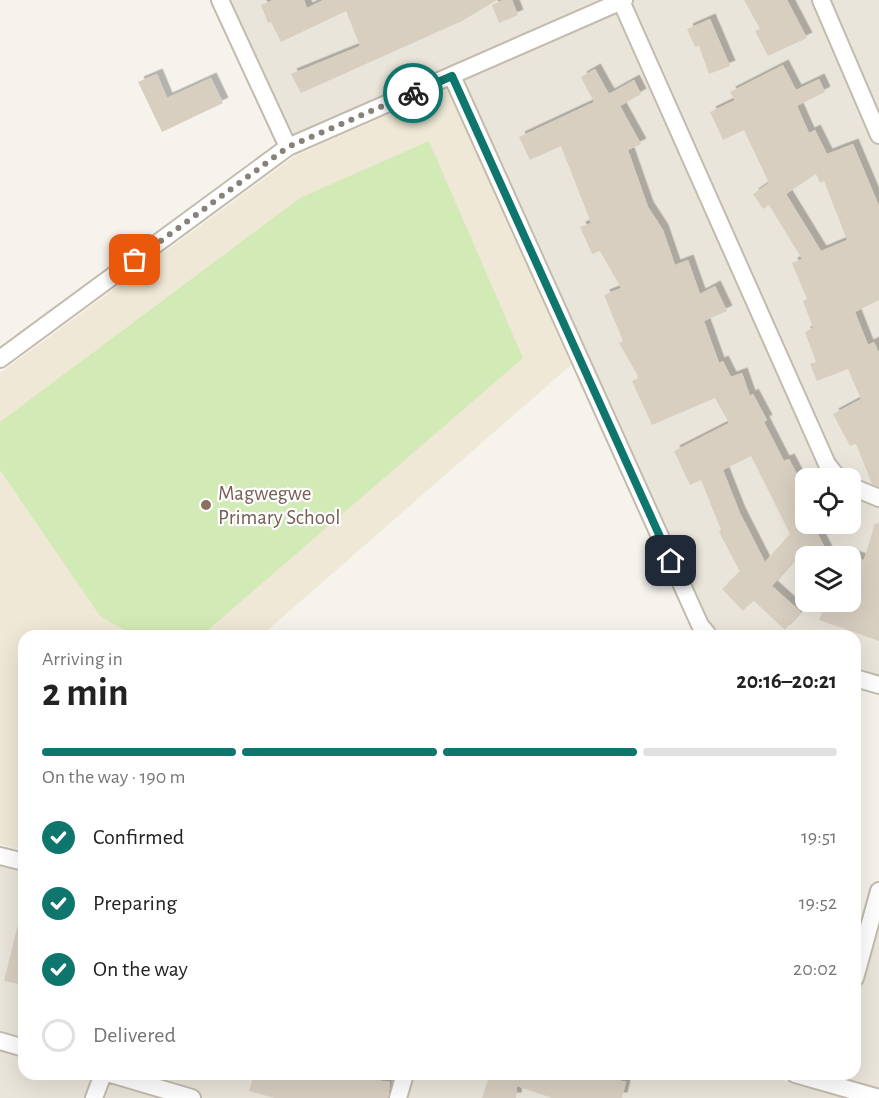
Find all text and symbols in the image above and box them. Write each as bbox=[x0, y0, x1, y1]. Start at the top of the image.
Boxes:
courier bbox=[383, 63, 443, 123]
icon: bike bbox=[397, 77, 430, 110]
pin bbox=[109, 234, 160, 285]
icon: bag bbox=[118, 243, 151, 276]
map controls bbox=[795, 468, 861, 612]
button: locate bbox=[795, 468, 861, 534]
place label: Magwegwe Primary School bbox=[218, 483, 341, 528]
marker: Magwegwe Primary School bbox=[199, 498, 213, 512]
pin bbox=[645, 535, 696, 586]
icon: home bbox=[654, 544, 687, 577]
button: layers bbox=[795, 546, 861, 612]
text: Arriving in bbox=[42, 649, 123, 669]
text: 20:16–20:21 bbox=[736, 670, 837, 692]
text: 2 min bbox=[42, 674, 129, 713]
text: On the way · 190 m bbox=[42, 767, 186, 787]
icon: check bbox=[42, 821, 75, 854]
text: Confirmed bbox=[93, 826, 184, 848]
text: 19:51 bbox=[801, 827, 837, 847]
icon: check bbox=[42, 887, 75, 920]
text: Preparing bbox=[93, 892, 177, 914]
text: 19:52 bbox=[799, 893, 837, 913]
icon: check bbox=[42, 953, 75, 986]
text: On the way bbox=[93, 958, 188, 980]
text: 20:02 bbox=[793, 959, 837, 979]
text: Delivered bbox=[93, 1024, 176, 1046]

